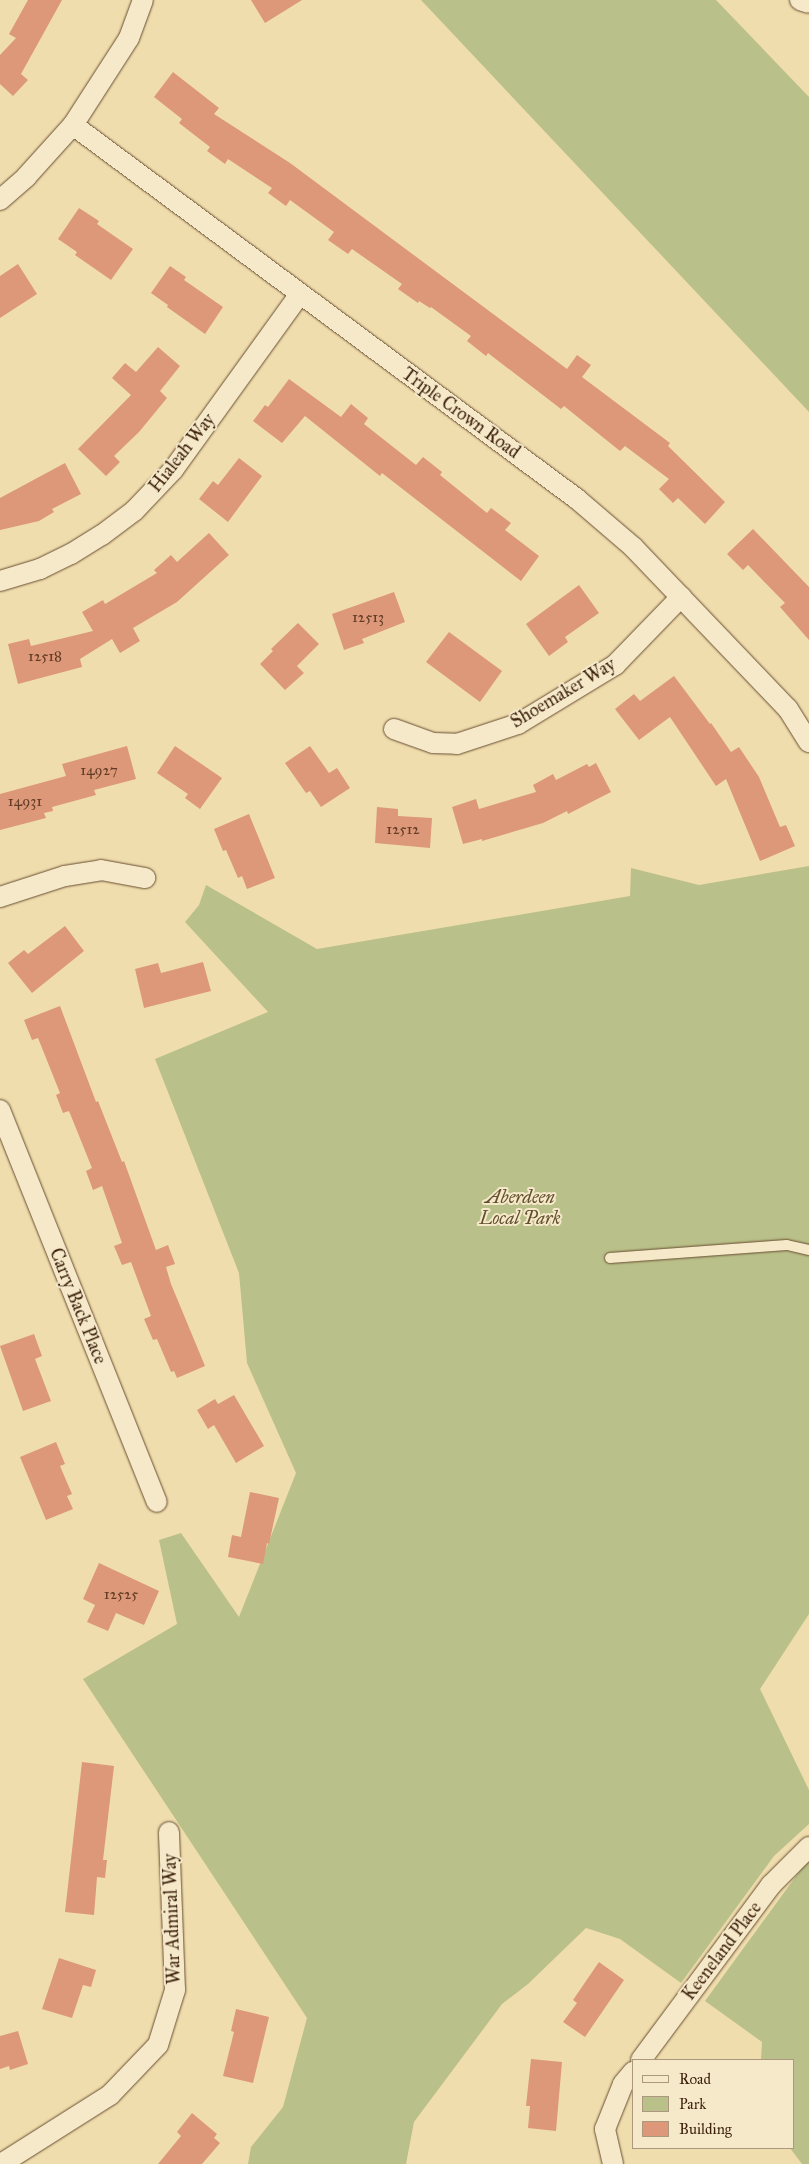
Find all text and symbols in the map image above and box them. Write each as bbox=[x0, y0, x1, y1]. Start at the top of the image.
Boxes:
street label: Triple Crown Road bbox=[398, 363, 524, 463]
street label: Hialeah Way bbox=[145, 409, 219, 497]
house number: 12513 bbox=[352, 609, 384, 627]
house number: 12518 bbox=[28, 648, 62, 666]
street label: Shoemaker Way bbox=[507, 653, 619, 733]
house number: 14927 bbox=[80, 762, 118, 780]
house number: 14931 bbox=[8, 793, 42, 811]
house number: 12512 bbox=[386, 821, 420, 839]
park label: Aberdeen Local Park bbox=[479, 1187, 561, 1230]
street label: Carry Back Place bbox=[45, 1245, 111, 1367]
house number: 12525 bbox=[104, 1586, 138, 1604]
street label: War Admiral Way bbox=[159, 1853, 185, 1985]
street label: Keeneland Place bbox=[678, 1897, 766, 2005]
legend bbox=[632, 2059, 794, 2149]
text: Road bbox=[679, 2070, 711, 2088]
text: Park bbox=[679, 2095, 706, 2113]
text: Building bbox=[679, 2120, 732, 2138]

